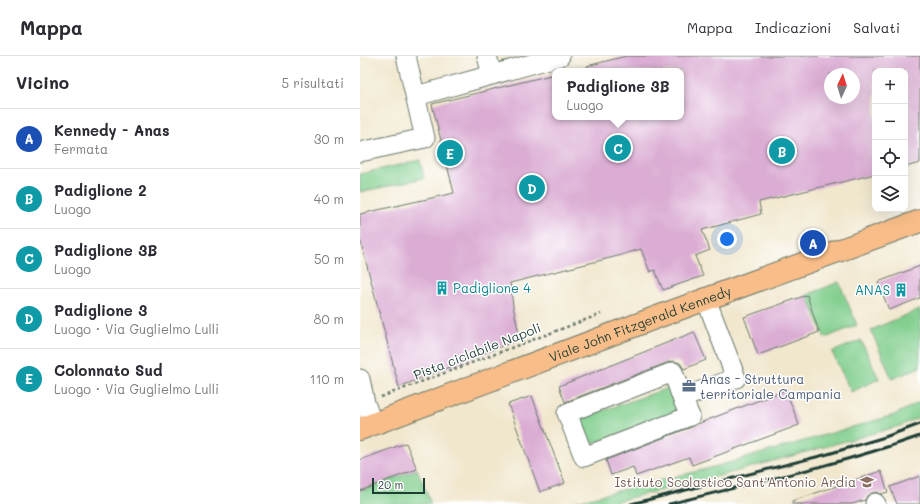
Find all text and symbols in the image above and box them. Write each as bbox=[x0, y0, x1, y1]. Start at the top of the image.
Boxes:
text: Mappa bbox=[20, 15, 83, 40]
text: Mappa bbox=[687, 18, 733, 37]
text: Indicazioni bbox=[755, 18, 831, 37]
text: Salvati bbox=[853, 18, 900, 37]
popup bbox=[552, 68, 684, 120]
north arrow bbox=[824, 68, 860, 104]
map controls bbox=[872, 68, 908, 212]
button: + bbox=[872, 68, 908, 104]
text: Vicino bbox=[16, 71, 69, 93]
text: 5 risultati bbox=[282, 74, 344, 91]
text: Padiglione 3B bbox=[566, 76, 670, 96]
text: Luogo bbox=[566, 96, 603, 113]
button: − bbox=[872, 104, 908, 140]
text: Kennedy - Anas bbox=[54, 120, 170, 140]
text: A bbox=[24, 130, 34, 147]
text: 30 m bbox=[314, 130, 344, 147]
pin: C bbox=[605, 133, 631, 163]
pin: B bbox=[769, 136, 795, 166]
pin: E bbox=[437, 138, 463, 168]
text: Fermata bbox=[54, 140, 108, 157]
button: locate bbox=[872, 140, 908, 176]
pin: D bbox=[519, 173, 545, 203]
button: layers bbox=[872, 176, 908, 212]
text: Padiglione 2 bbox=[54, 180, 147, 200]
text: B bbox=[25, 190, 33, 207]
text: 40 m bbox=[314, 190, 344, 207]
text: Luogo bbox=[54, 200, 91, 217]
pin: A bbox=[800, 228, 826, 258]
your location bbox=[717, 229, 737, 249]
text: Padiglione 3B bbox=[54, 240, 157, 260]
text: C bbox=[24, 250, 34, 267]
text: 50 m bbox=[314, 250, 344, 267]
text: Luogo bbox=[54, 260, 91, 277]
place label: Padiglione 4 bbox=[453, 279, 531, 296]
building icon: Padiglione 4 bbox=[434, 280, 450, 296]
place label: ANAS bbox=[855, 281, 890, 298]
street label: Viale John Fitzgerald Kennedy bbox=[546, 282, 733, 365]
building icon: ANAS bbox=[893, 282, 909, 298]
text: Padiglione 3 bbox=[54, 300, 147, 320]
text: D bbox=[24, 310, 34, 327]
text: 80 m bbox=[314, 310, 344, 327]
street label: Pista ciclabile Napoli bbox=[411, 318, 543, 383]
text: Luogo · Via Guglielmo Lulli bbox=[54, 320, 219, 337]
text: Colonnato Sud bbox=[54, 360, 162, 380]
text: E bbox=[25, 370, 33, 387]
text: 110 m bbox=[310, 370, 344, 387]
place label: Anas - Struttura territoriale Campania bbox=[700, 370, 841, 402]
office icon: Anas - Struttura territoriale Campania bbox=[681, 378, 697, 394]
text: Luogo · Via Guglielmo Lulli bbox=[54, 380, 219, 397]
place label: Istituto Scolastico Sant'Antonio Ardia bbox=[615, 473, 856, 490]
school or university icon: Istituto Scolastico Sant'Antonio Ardia bbox=[859, 474, 875, 490]
scale bar bbox=[372, 476, 425, 495]
text: 20 m bbox=[378, 477, 403, 492]

